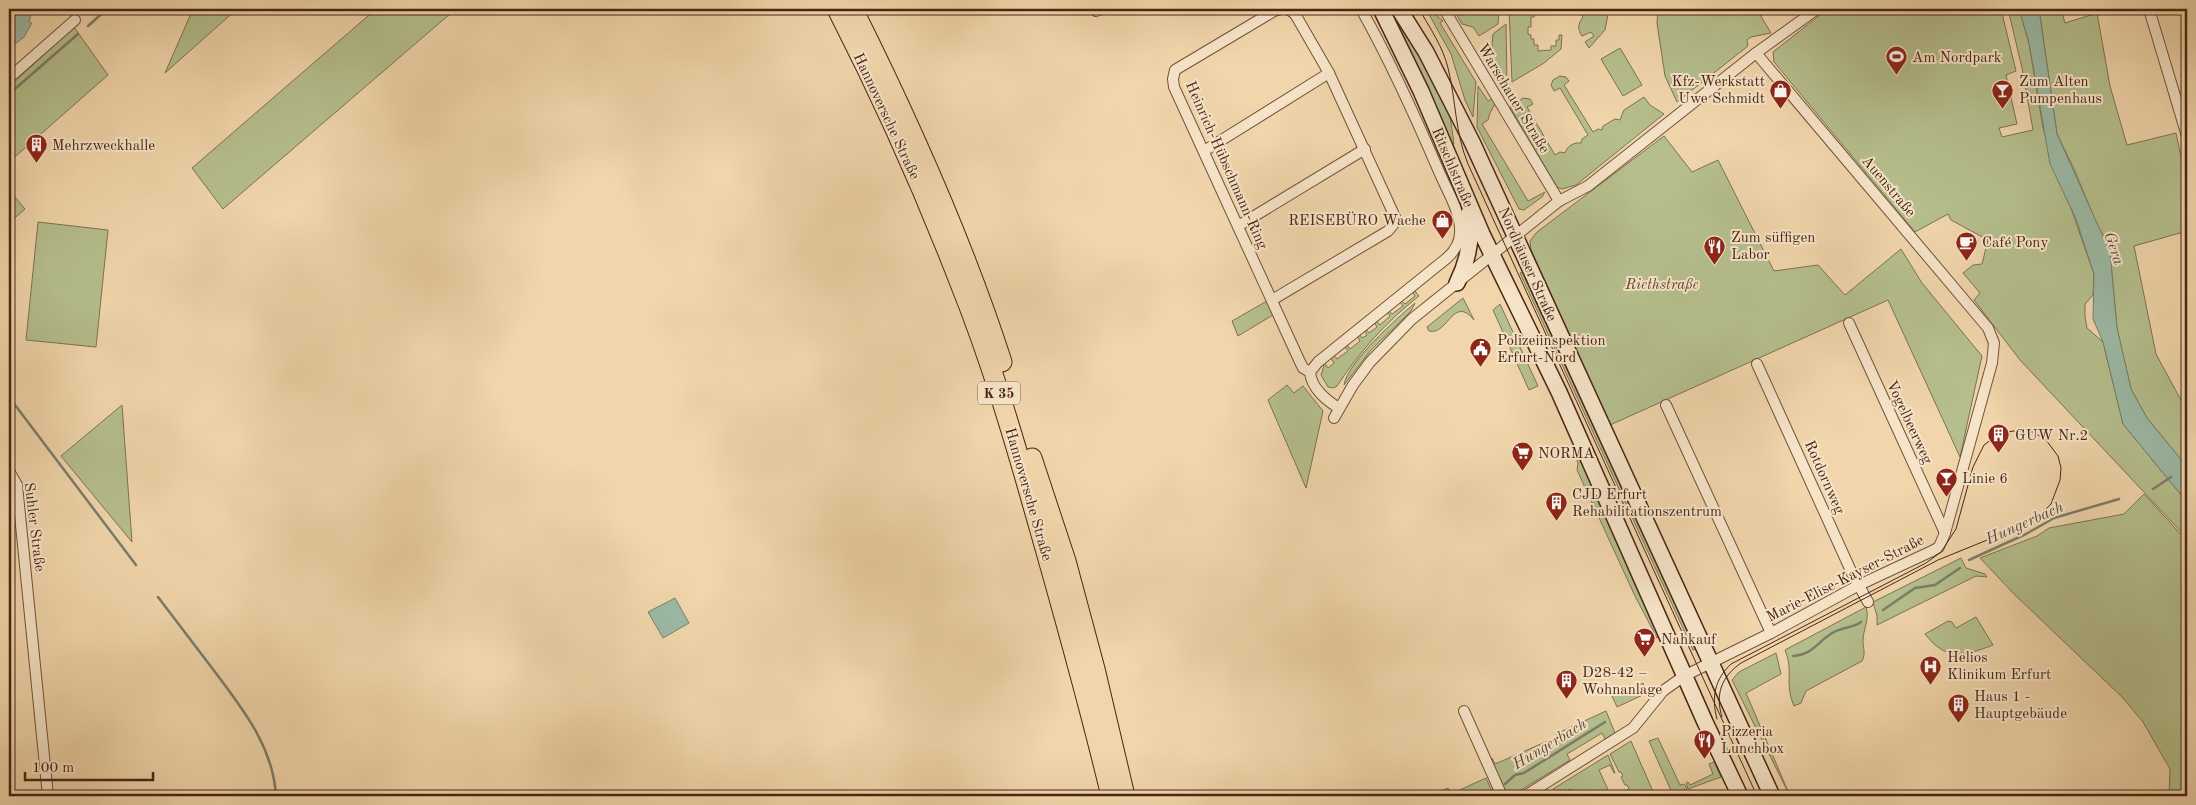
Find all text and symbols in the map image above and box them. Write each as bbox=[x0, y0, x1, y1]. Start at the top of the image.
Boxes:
street label: Warschauer Straße bbox=[1474, 41, 1551, 156]
sports icon: Am Nordpark bbox=[1884, 45, 1908, 76]
street label: Hannoversche Straße bbox=[850, 51, 922, 182]
place label: Am Nordpark bbox=[1912, 51, 2002, 66]
place label: Kfz-Werkstatt Uwe Schmidt bbox=[1671, 75, 1765, 107]
place label: Zum Alten Pumpenhaus bbox=[2019, 75, 2102, 107]
shop icon: Kfz-Werkstatt Uwe Schmidt bbox=[1769, 78, 1793, 109]
bar icon: Zum Alten Pumpenhaus bbox=[1991, 78, 2015, 109]
street label: Heinrich-Hübschmann-Ring bbox=[1182, 79, 1270, 252]
street label: Ritschlstraße bbox=[1428, 125, 1475, 210]
building icon: Mehrzweckhalle bbox=[24, 133, 48, 164]
place label: Mehrzweckhalle bbox=[52, 139, 155, 154]
street label: Auenstraße bbox=[1858, 154, 1918, 220]
street label: Nordhäuser Straße bbox=[1495, 205, 1559, 324]
shop icon: REISEBÜRO Wache bbox=[1430, 208, 1454, 239]
place label: REISEBÜRO Wache bbox=[1288, 211, 1426, 229]
cafe icon: Café Pony bbox=[1954, 230, 1978, 261]
water label: Gera bbox=[2100, 230, 2126, 268]
place label: Zum süffigen Labor bbox=[1731, 231, 1815, 263]
restaurant icon: Zum süffigen Labor bbox=[1703, 234, 1727, 265]
place label: Café Pony bbox=[1982, 236, 2048, 251]
park label: Riethstraße bbox=[1624, 278, 1699, 293]
place label: Polizeiinspektion Erfurt-Nord bbox=[1497, 334, 1605, 366]
public building icon: Polizeiinspektion Erfurt-Nord bbox=[1469, 337, 1493, 368]
street label: Vogelbeerweg bbox=[1883, 379, 1934, 467]
road number: K 35 bbox=[978, 382, 1020, 404]
building icon: GUW Nr.2 bbox=[1987, 423, 2011, 454]
street label: Hannoversche Straße bbox=[1001, 426, 1054, 563]
place label: GUW Nr.2 bbox=[2015, 429, 2088, 444]
street label: Rotdornweg bbox=[1801, 439, 1847, 517]
supermarket icon: NORMA bbox=[1510, 441, 1534, 472]
place label: NORMA bbox=[1538, 447, 1595, 462]
bar icon: Linie 6 bbox=[1934, 466, 1958, 497]
place label: Linie 6 bbox=[1962, 472, 2008, 487]
street label: Suhler Straße bbox=[21, 482, 46, 573]
place label: CJD Erfurt Rehabilitationszentrum bbox=[1572, 488, 1722, 520]
building icon: CJD Erfurt Rehabilitationszentrum bbox=[1544, 491, 1568, 522]
water label: Hungerbach bbox=[1983, 500, 2066, 549]
street label: Marie-Elise-Kayser-Straße bbox=[1765, 533, 1927, 626]
supermarket icon: Nahkauf bbox=[1633, 627, 1657, 658]
place label: Nahkauf bbox=[1661, 633, 1717, 648]
place label: Helios Klinikum Erfurt bbox=[1947, 651, 2051, 683]
hospital icon: Helios Klinikum Erfurt bbox=[1919, 654, 1943, 685]
place label: D28-42 – Wohnanlage bbox=[1582, 666, 1662, 698]
building icon: D28-42 – Wohnanlage bbox=[1554, 669, 1578, 700]
place label: Haus 1 - Hauptgebäude bbox=[1974, 690, 2067, 722]
building icon: Haus 1 - Hauptgebäude bbox=[1946, 693, 1970, 724]
water label: Hungerbach bbox=[1509, 716, 1590, 774]
place label: Pizzeria Lunchbox bbox=[1721, 725, 1785, 757]
restaurant icon: Pizzeria Lunchbox bbox=[1693, 728, 1717, 759]
scale bar bbox=[25, 750, 152, 782]
text: 100 m bbox=[32, 761, 74, 776]

